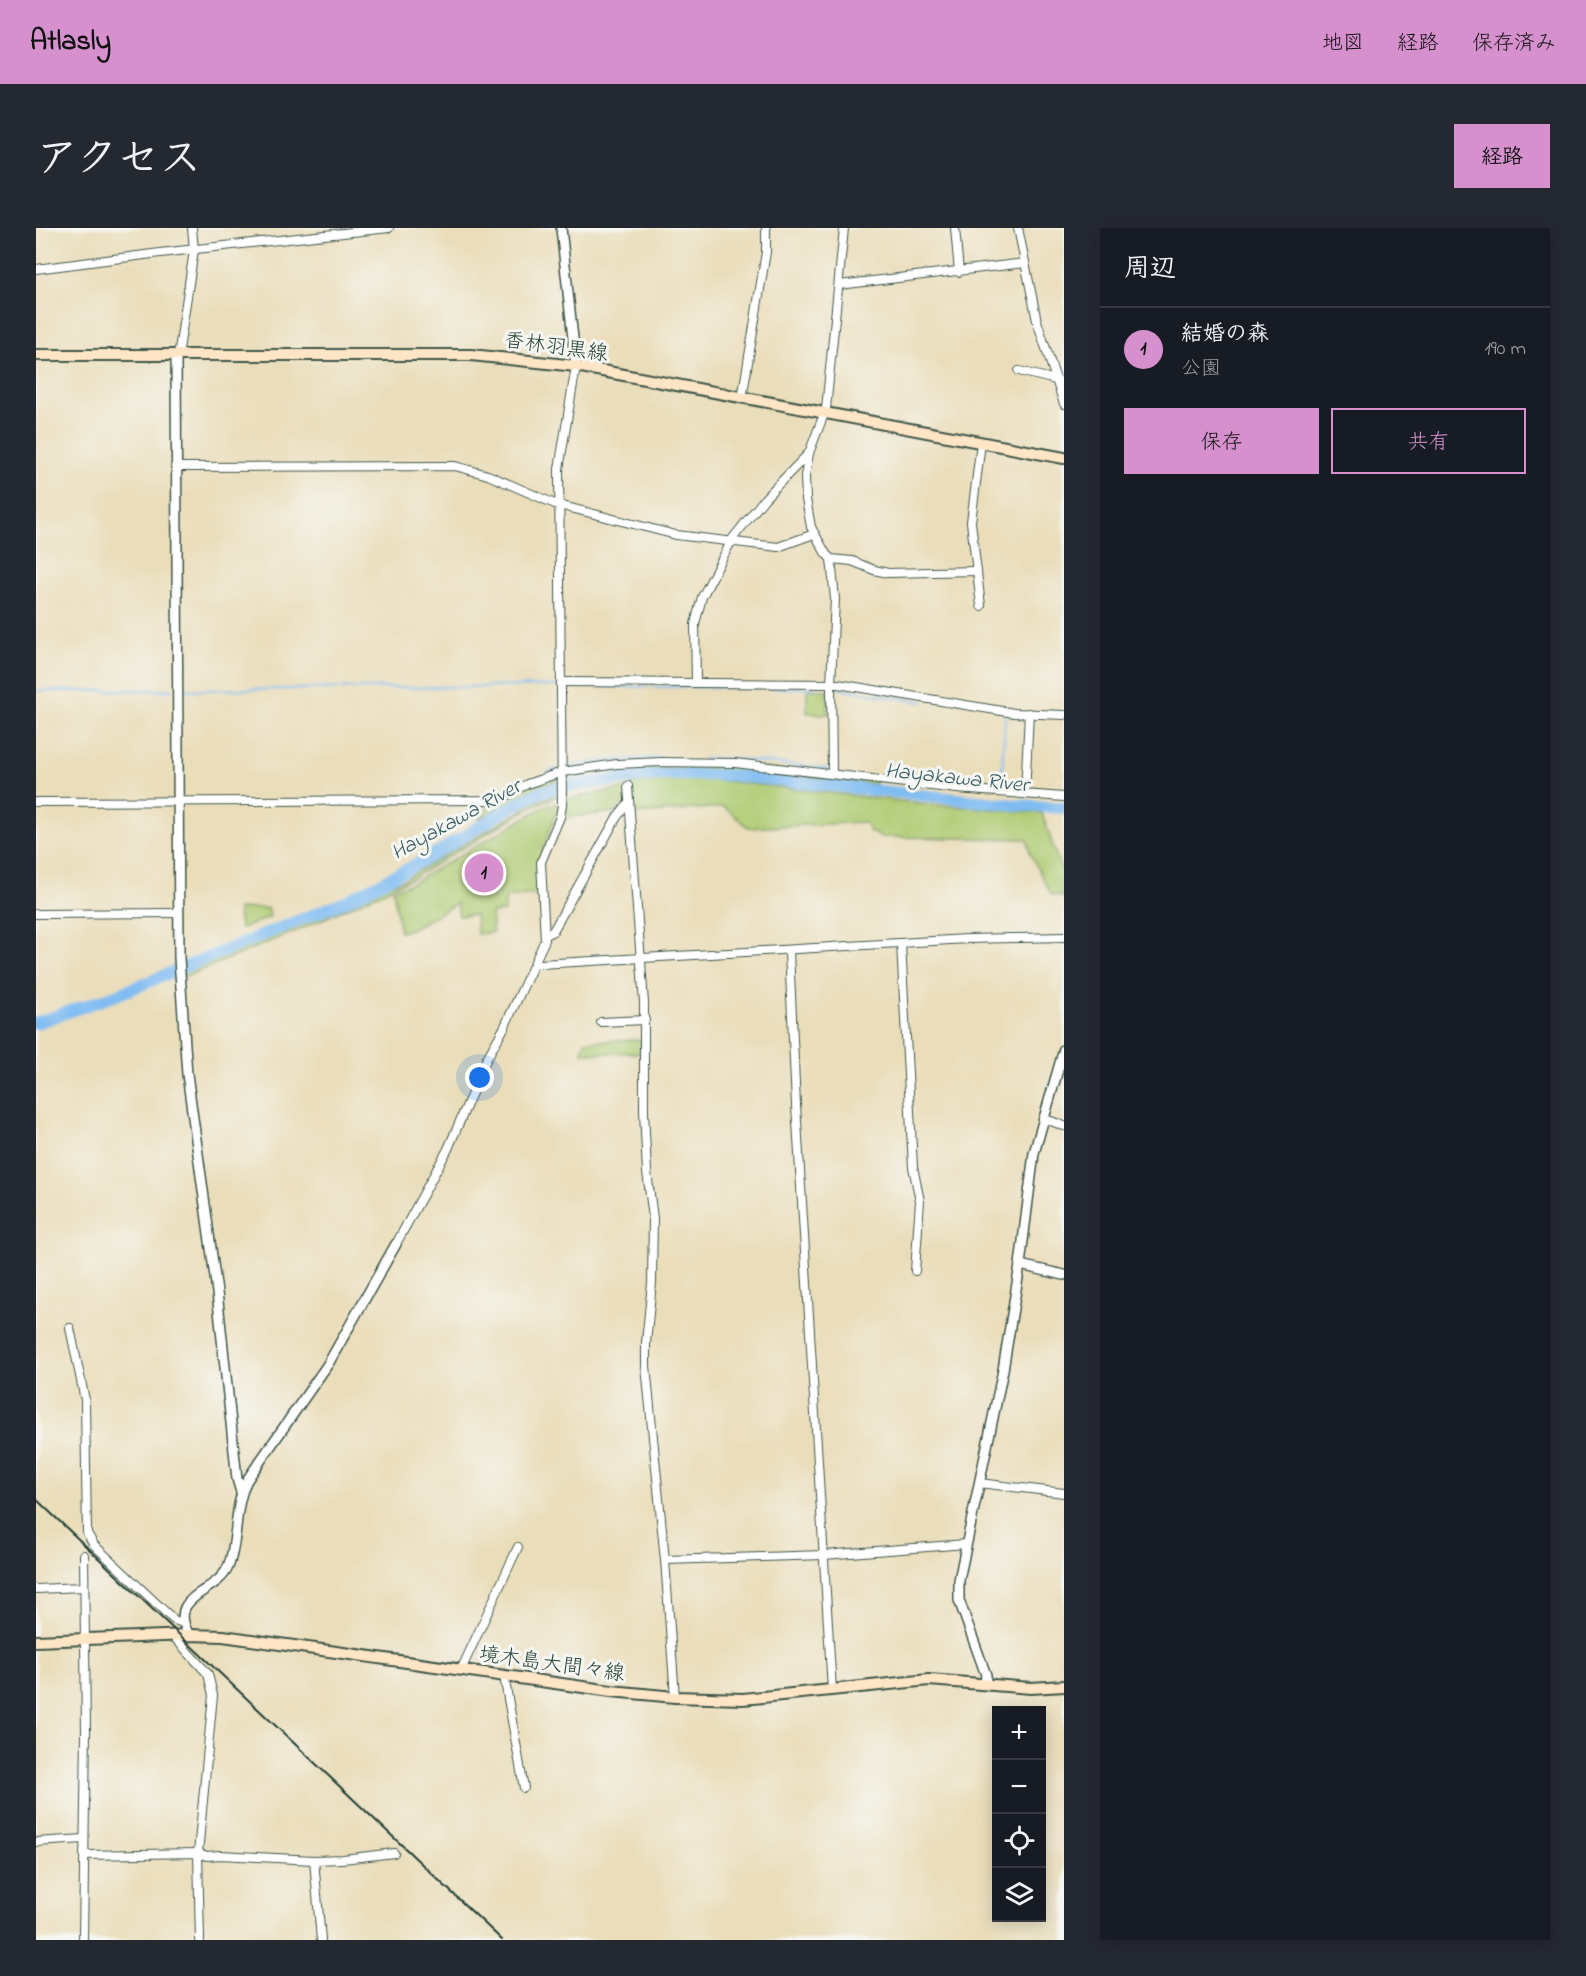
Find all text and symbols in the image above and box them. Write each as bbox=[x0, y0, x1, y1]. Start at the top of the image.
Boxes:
text: Atlasly bbox=[30, 22, 111, 63]
text: 地図 bbox=[1322, 29, 1364, 59]
text: 経路 bbox=[1397, 29, 1439, 59]
text: 保存済み bbox=[1472, 29, 1556, 59]
button: 経路 bbox=[1454, 124, 1550, 188]
text: アクセス bbox=[36, 130, 201, 191]
text: 周辺 bbox=[1124, 251, 1176, 289]
text: 結婚の森 bbox=[1181, 319, 1269, 351]
street label: 香林羽黒線 bbox=[502, 326, 610, 370]
text: 1 bbox=[1140, 335, 1147, 364]
text: 190 m bbox=[1484, 335, 1526, 364]
text: 公園 bbox=[1181, 355, 1221, 384]
button: 保存 bbox=[1124, 408, 1319, 474]
button: 共有 bbox=[1331, 408, 1526, 474]
water label: Hayakawa River bbox=[883, 756, 1033, 803]
water label: Hayakawa River bbox=[386, 770, 530, 870]
pin: 1 bbox=[464, 850, 504, 896]
your location bbox=[465, 1063, 494, 1092]
street label: 境木島大間々線 bbox=[477, 1640, 627, 1690]
map controls bbox=[992, 1706, 1046, 1922]
button: + bbox=[992, 1706, 1046, 1760]
button: − bbox=[992, 1760, 1046, 1814]
button: locate bbox=[992, 1814, 1046, 1868]
button: layers bbox=[992, 1868, 1046, 1922]

